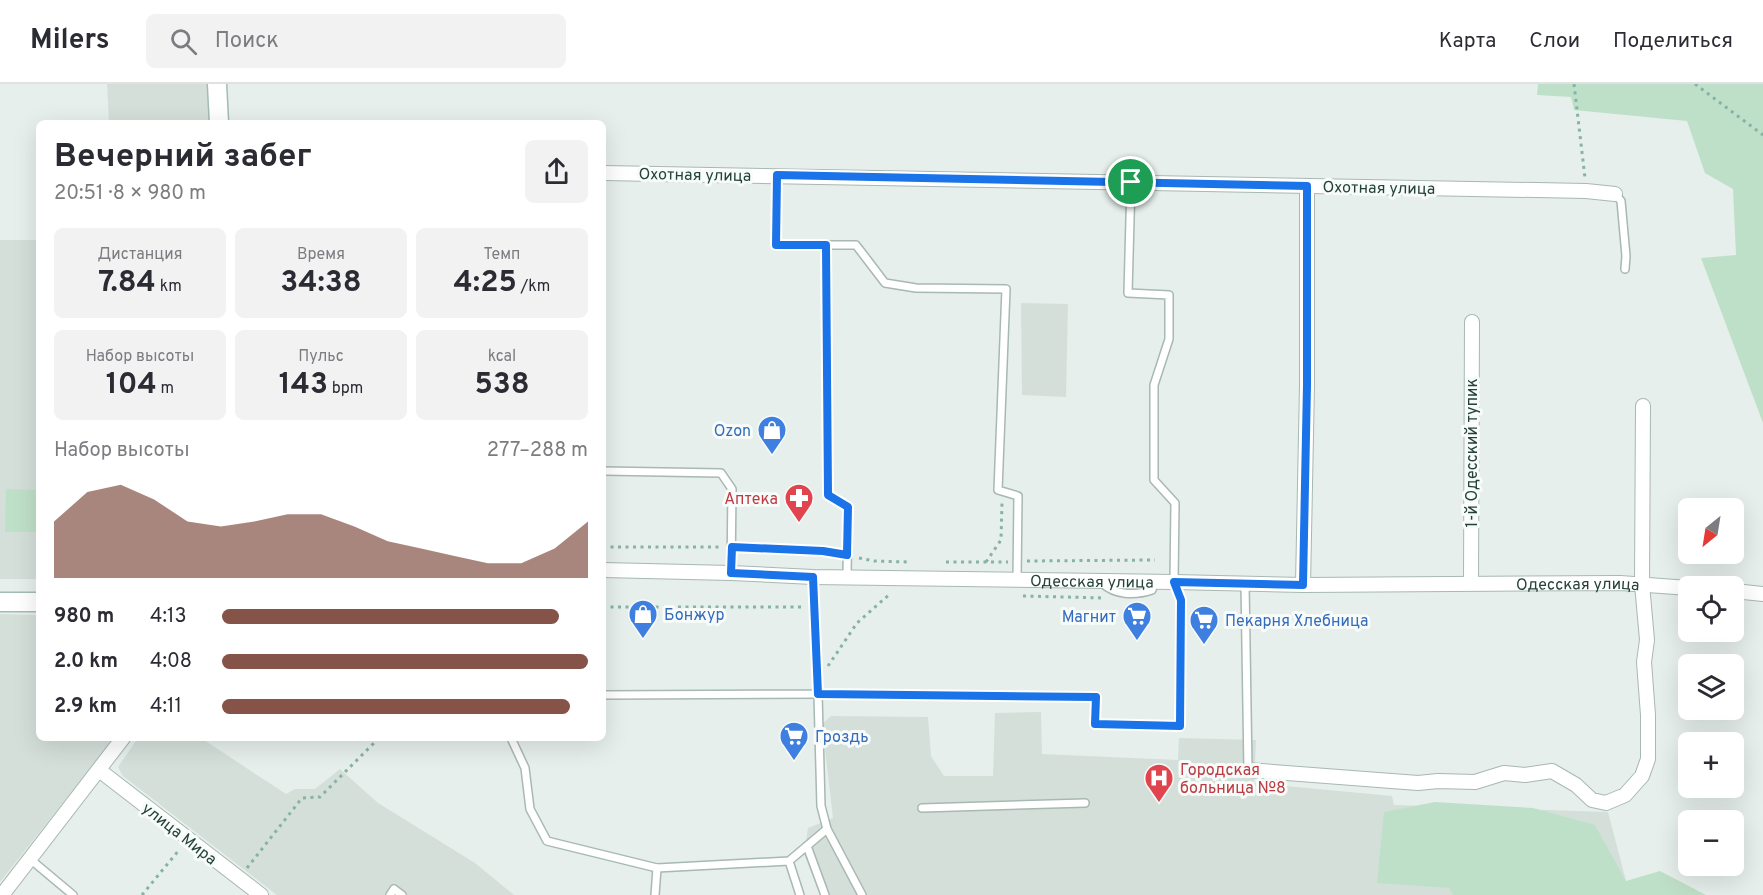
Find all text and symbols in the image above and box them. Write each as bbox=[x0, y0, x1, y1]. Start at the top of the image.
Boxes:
search box bbox=[146, 14, 566, 68]
text: Milers bbox=[30, 23, 110, 59]
icon: search bbox=[167, 25, 200, 58]
text: Поиск bbox=[215, 28, 279, 55]
text: Карта bbox=[1439, 28, 1496, 55]
text: Слои bbox=[1529, 28, 1580, 55]
text: Поделиться bbox=[1613, 28, 1733, 55]
text: Вечерний забег bbox=[54, 137, 312, 179]
button: share bbox=[525, 140, 588, 203]
pin bbox=[1105, 156, 1156, 207]
street label: Охотная улица bbox=[638, 165, 751, 187]
icon: arrive bbox=[1114, 165, 1147, 198]
street label: Охотная улица bbox=[1322, 178, 1435, 200]
text: 20:51 · 8 × 980 m bbox=[54, 181, 206, 207]
text: Дистанция bbox=[97, 245, 183, 265]
text: Время bbox=[297, 245, 345, 265]
text: Темп bbox=[484, 245, 520, 265]
text: 7.84 bbox=[98, 265, 156, 302]
text: 34:38 bbox=[280, 265, 362, 302]
text: 4:25 bbox=[454, 265, 517, 302]
text: km bbox=[156, 277, 182, 297]
text: /km bbox=[517, 277, 550, 297]
text: Набор высоты bbox=[86, 347, 194, 367]
text: Пульс bbox=[298, 347, 344, 367]
text: kcal bbox=[488, 347, 516, 367]
text: 104 bbox=[106, 367, 157, 404]
text: 143 bbox=[279, 367, 328, 404]
text: 538 bbox=[474, 367, 530, 404]
street label: 1-й Одесский тупик bbox=[1463, 378, 1483, 528]
text: m bbox=[157, 379, 174, 399]
text: bpm bbox=[328, 379, 363, 399]
shop icon: Ozon bbox=[756, 414, 788, 456]
place label: Ozon bbox=[714, 422, 751, 442]
text: Набор высоты bbox=[54, 438, 190, 464]
text: 277–288 m bbox=[487, 438, 588, 464]
pharmacy icon: Аптека bbox=[783, 482, 815, 524]
place label: Аптека bbox=[724, 490, 778, 510]
north arrow bbox=[1678, 498, 1744, 564]
map controls bbox=[1678, 498, 1744, 876]
street label: Одесская улица bbox=[1030, 572, 1154, 594]
street label: Одесская улица bbox=[1516, 575, 1640, 596]
button: locate bbox=[1678, 576, 1744, 642]
shop icon: Бонжур bbox=[627, 598, 659, 640]
supermarket icon: Магнит bbox=[1121, 600, 1153, 642]
text: 980 m bbox=[54, 604, 114, 630]
text: 4:13 bbox=[150, 604, 186, 630]
supermarket icon: Пекарня Хлебница bbox=[1188, 604, 1220, 646]
place label: Бонжур bbox=[664, 606, 725, 626]
place label: Магнит bbox=[1062, 608, 1116, 628]
place label: Пекарня Хлебница bbox=[1225, 612, 1368, 632]
text: 2.0 km bbox=[54, 649, 118, 675]
text: 4:08 bbox=[150, 649, 192, 675]
button: layers bbox=[1678, 654, 1744, 720]
text: 2.9 km bbox=[54, 694, 117, 720]
text: 4:11 bbox=[150, 694, 182, 720]
supermarket icon: Гроздь bbox=[778, 720, 810, 762]
place label: Гроздь bbox=[815, 728, 869, 748]
button: + bbox=[1678, 732, 1744, 798]
place label: Городская больница №8 bbox=[1180, 761, 1286, 799]
hospital icon: Городская больница №8 bbox=[1143, 762, 1175, 804]
street label: улица Мира bbox=[137, 799, 220, 870]
button: − bbox=[1678, 810, 1744, 876]

